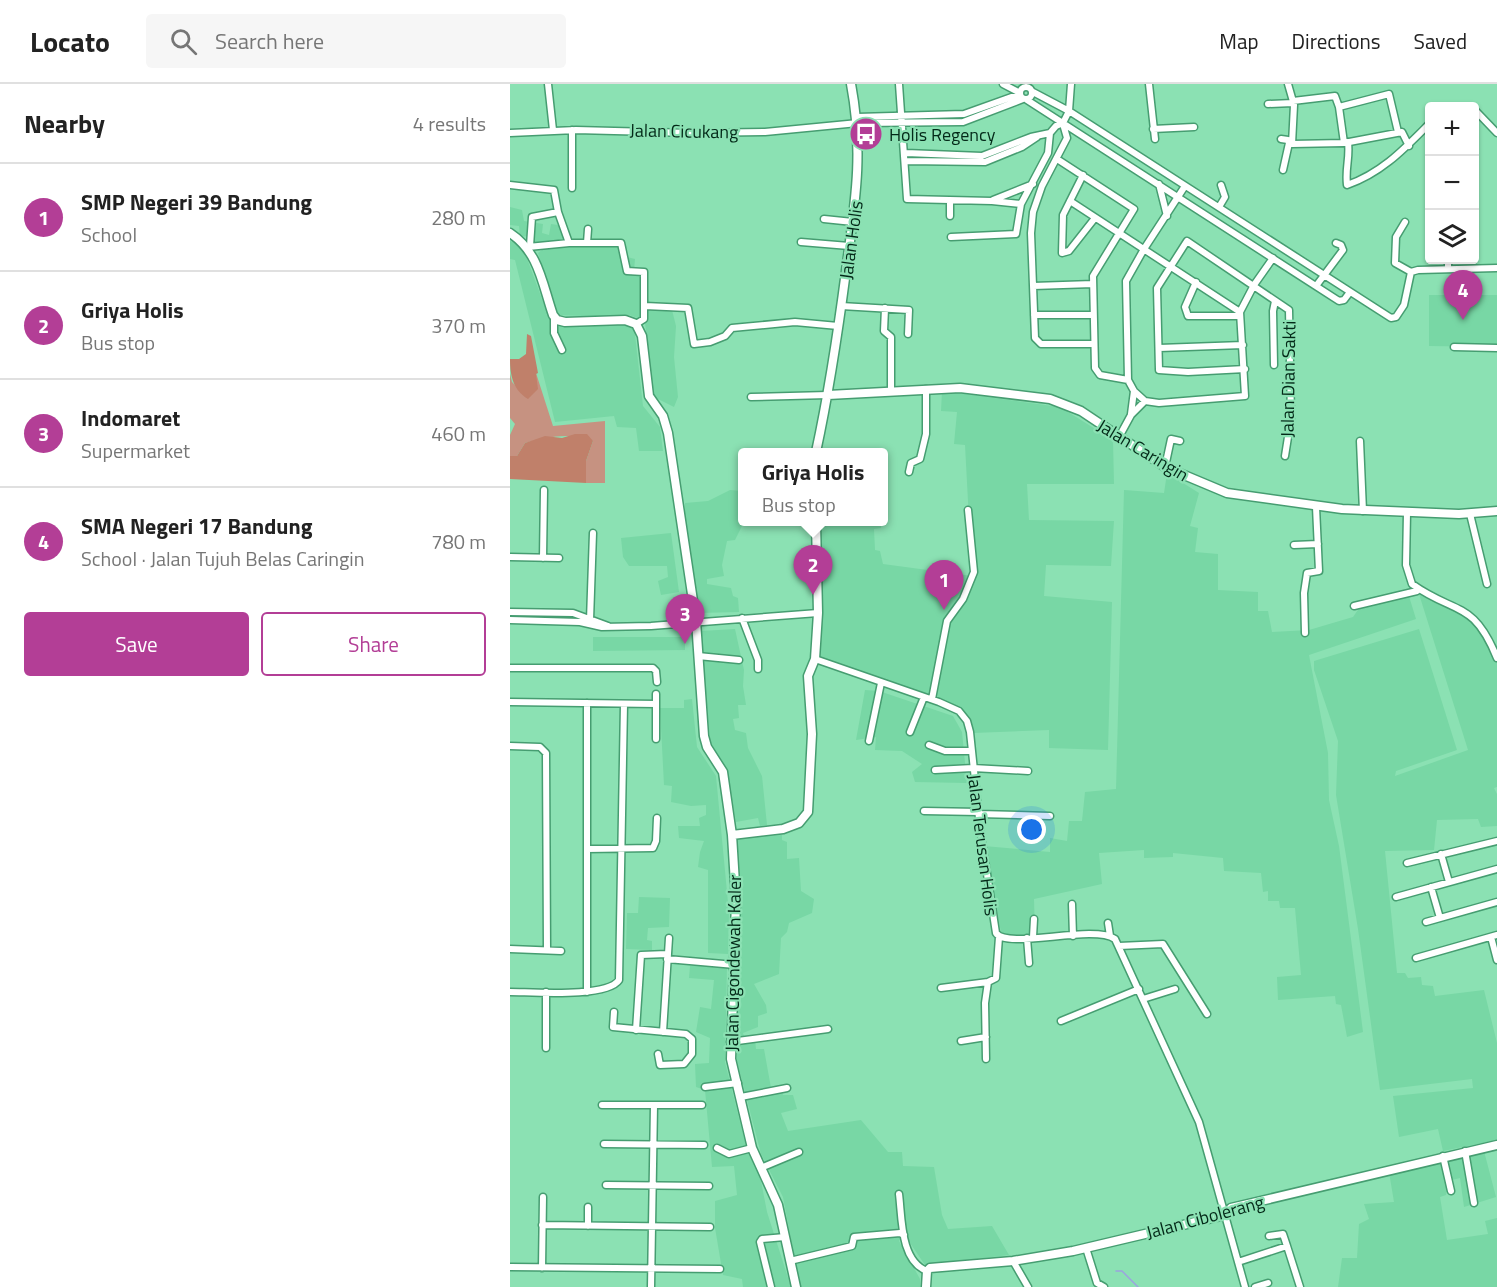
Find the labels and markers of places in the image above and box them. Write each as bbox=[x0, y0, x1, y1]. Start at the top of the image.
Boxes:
bus stop icon: Holis Regency bbox=[848, 116, 884, 152]
place label: Holis Regency bbox=[889, 121, 996, 148]
pin: 4 bbox=[1444, 270, 1482, 320]
pin: 2 bbox=[794, 546, 832, 595]
pin: 1 bbox=[924, 560, 964, 610]
pin: 3 bbox=[666, 594, 705, 644]

